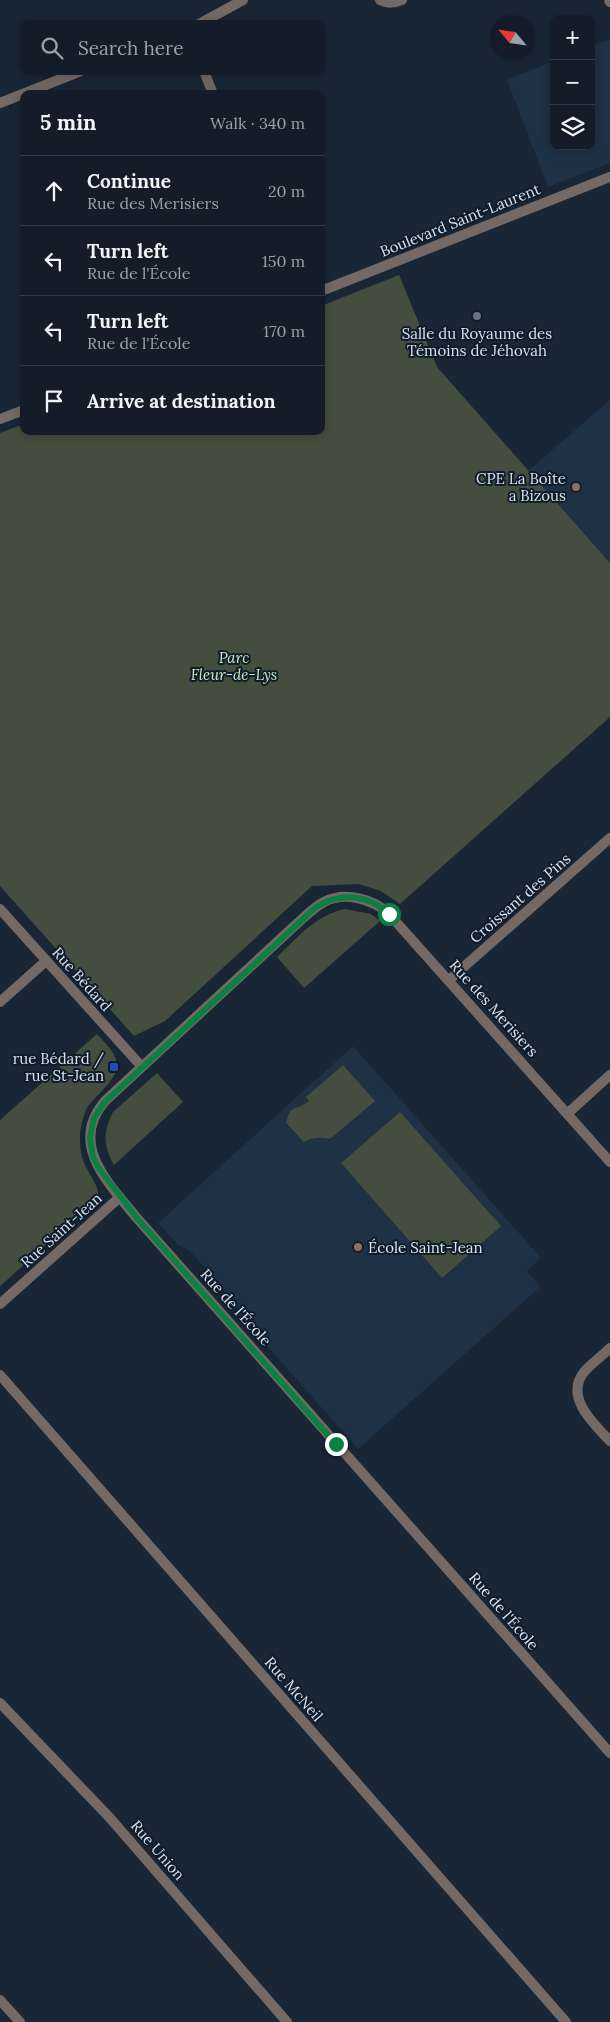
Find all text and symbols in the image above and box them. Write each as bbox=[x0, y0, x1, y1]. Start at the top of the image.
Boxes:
north arrow bbox=[490, 15, 535, 60]
map controls bbox=[550, 15, 595, 150]
button: + bbox=[550, 15, 595, 60]
search box bbox=[20, 20, 325, 75]
icon: search bbox=[38, 34, 66, 62]
text: Search here bbox=[78, 36, 184, 60]
button: − bbox=[550, 60, 595, 105]
button: layers bbox=[550, 105, 595, 150]
text: 5 min bbox=[40, 109, 96, 136]
text: Walk · 340 m bbox=[210, 113, 305, 133]
text: Continue bbox=[87, 169, 171, 193]
icon: ahead bbox=[40, 177, 68, 205]
street label: Boulevard Saint-Laurent bbox=[377, 179, 543, 261]
text: 20 m bbox=[268, 181, 305, 201]
text: Rue des Merisiers bbox=[87, 193, 219, 213]
text: Turn left bbox=[87, 239, 168, 263]
icon: left bbox=[40, 247, 68, 275]
text: 150 m bbox=[262, 251, 305, 271]
text: Rue de l'École bbox=[87, 263, 190, 283]
text: Turn left bbox=[87, 309, 168, 333]
marker: Salle du Royaume des Témoins de Jéhovah bbox=[471, 310, 483, 322]
icon: left bbox=[40, 317, 68, 345]
text: 170 m bbox=[263, 321, 305, 341]
place label: Salle du Royaume des Témoins de Jéhovah bbox=[402, 324, 552, 360]
text: Rue de l'École bbox=[87, 333, 190, 353]
icon: arrive bbox=[40, 387, 68, 415]
text: Arrive at destination bbox=[87, 389, 276, 413]
place label: CPE La Boîte a Bizous bbox=[476, 469, 566, 505]
marker: CPE La Boîte a Bizous bbox=[570, 481, 582, 493]
park label: Parc Fleur-de-Lys bbox=[191, 648, 277, 684]
street label: Croissant des Pins bbox=[466, 849, 574, 947]
route start bbox=[378, 903, 401, 926]
street label: Rue Bédard bbox=[48, 943, 116, 1015]
street label: Rue des Merisiers bbox=[446, 956, 542, 1060]
place label: rue Bédard / rue St-Jean bbox=[13, 1049, 105, 1085]
marker: rue Bédard / rue St-Jean bbox=[108, 1061, 120, 1073]
street label: Rue Saint-Jean bbox=[16, 1189, 106, 1271]
place label: École Saint-Jean bbox=[368, 1238, 483, 1257]
marker: École Saint-Jean bbox=[352, 1241, 364, 1253]
street label: Rue de l'École bbox=[197, 1265, 275, 1349]
route end bbox=[325, 1433, 348, 1456]
street label: Rue de l'École bbox=[465, 1568, 543, 1654]
street label: Rue McNeil bbox=[261, 1653, 327, 1725]
street label: Rue Union bbox=[127, 1816, 189, 1884]

